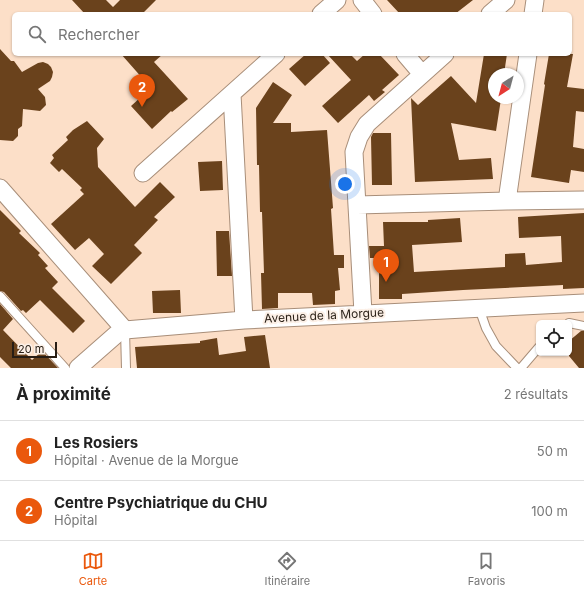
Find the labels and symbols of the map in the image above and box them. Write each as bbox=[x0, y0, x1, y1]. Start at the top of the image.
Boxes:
north arrow bbox=[488, 68, 524, 104]
pin: 2 bbox=[129, 74, 155, 107]
your location bbox=[335, 174, 355, 194]
pin: 1 bbox=[373, 249, 399, 282]
street label: Avenue de la Morgue bbox=[264, 304, 384, 326]
scale bar bbox=[12, 340, 57, 359]

